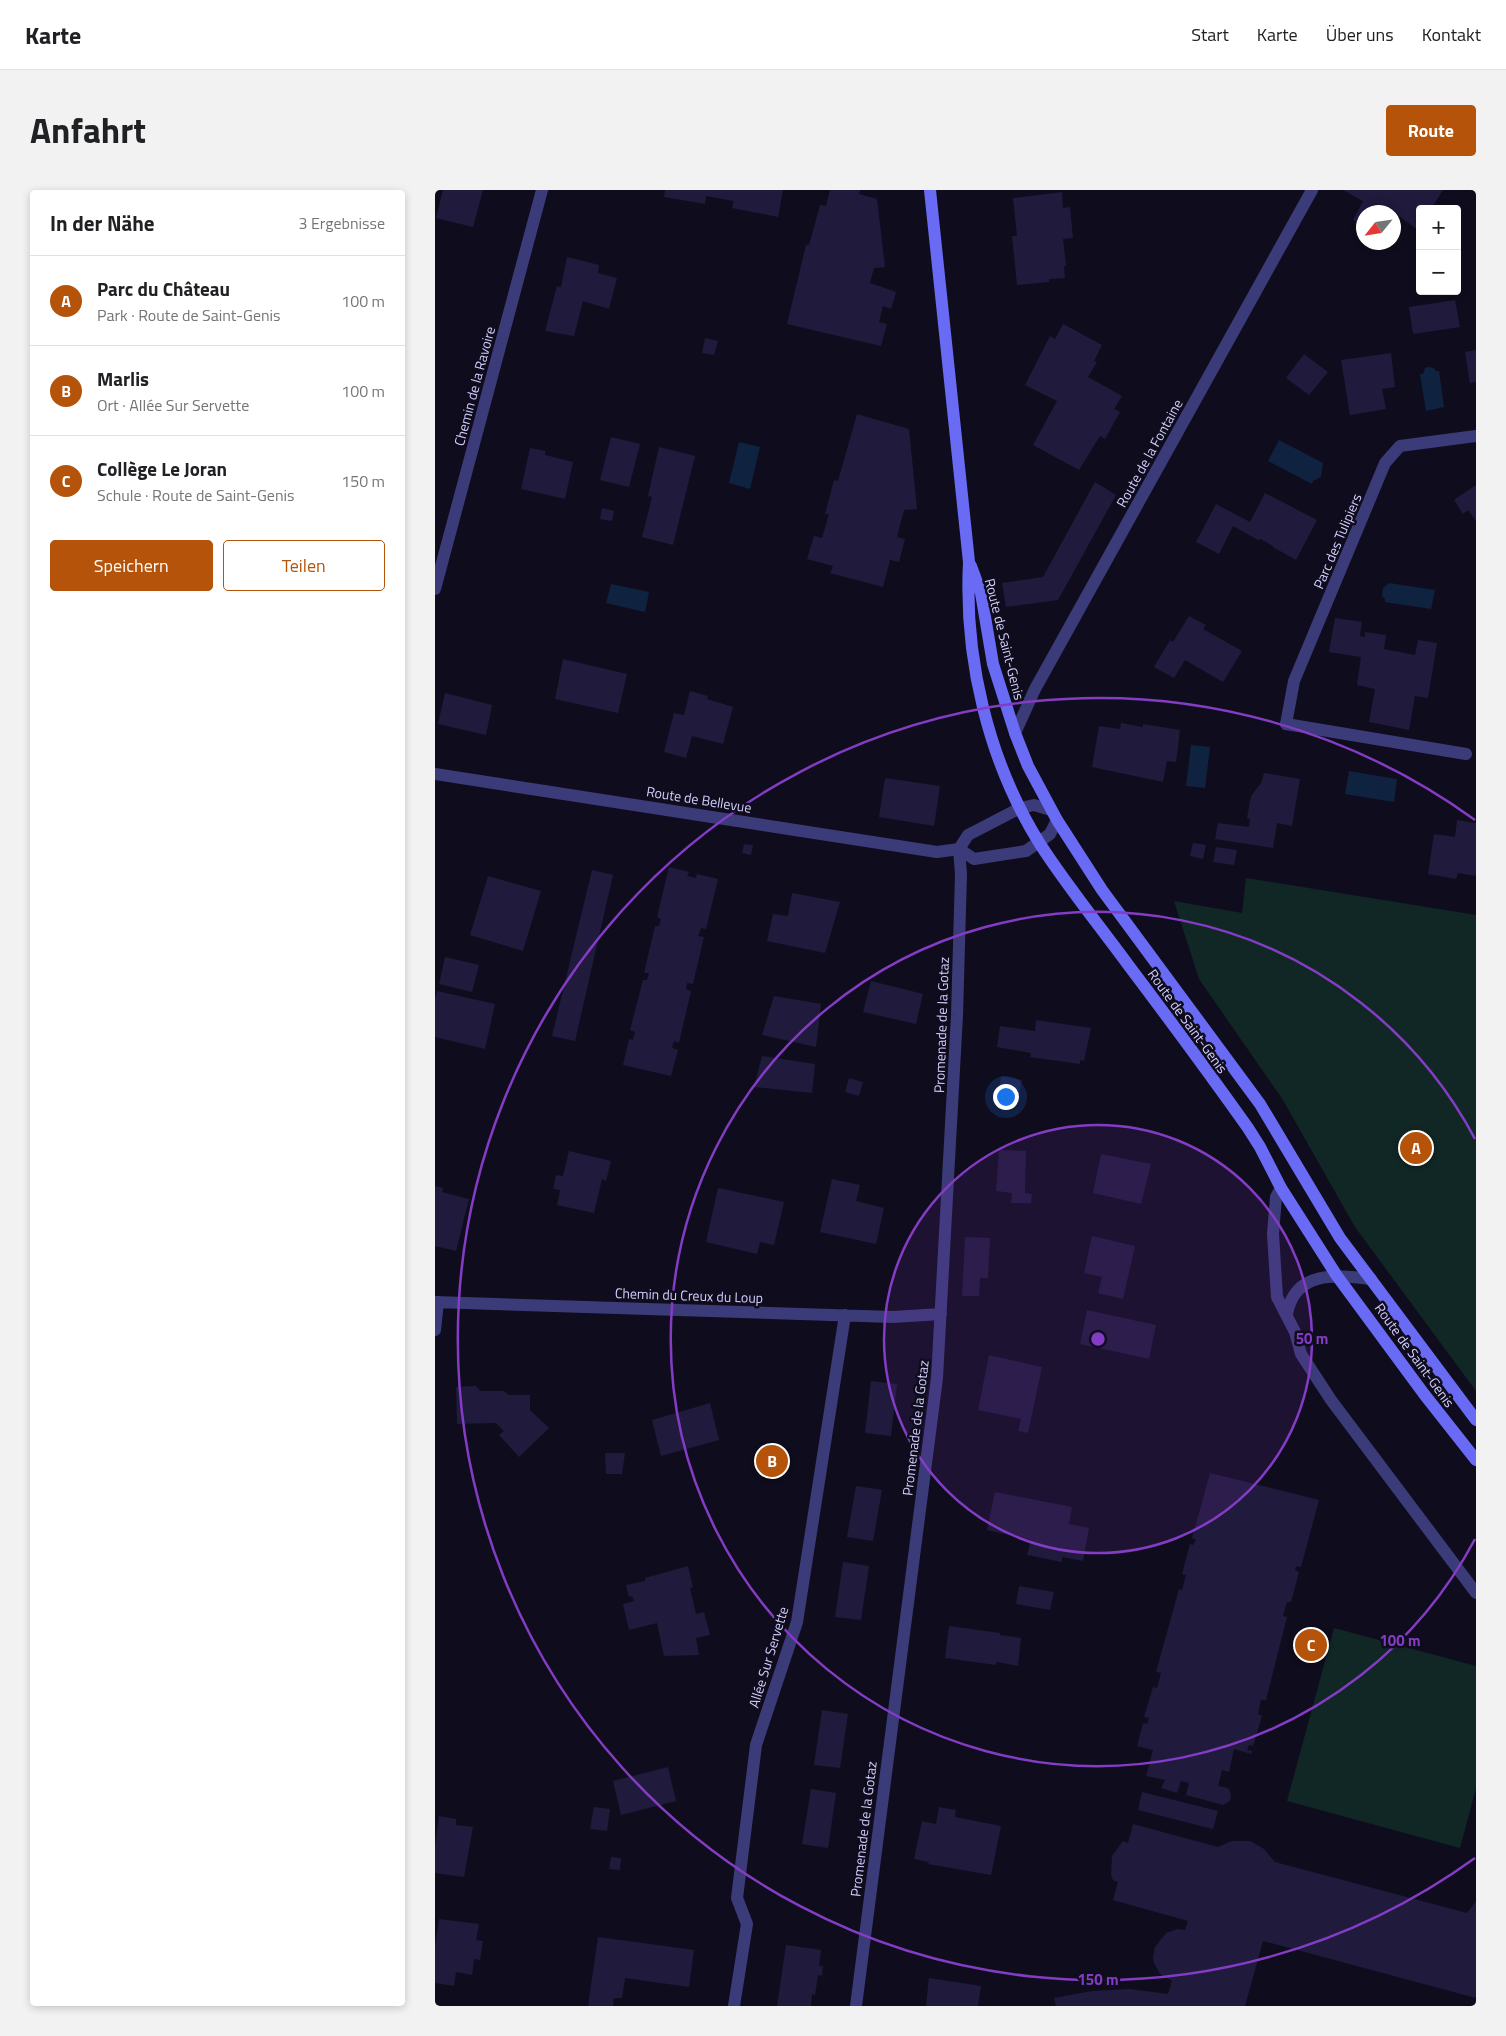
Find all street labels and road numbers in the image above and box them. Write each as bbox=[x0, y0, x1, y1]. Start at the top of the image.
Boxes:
street label: Chemin de la Ravoire bbox=[448, 324, 500, 448]
street label: Route de la Fontaine bbox=[1111, 395, 1187, 511]
street label: Parc des Tulipiers bbox=[1307, 490, 1367, 592]
street label: Route de Saint-Genis bbox=[980, 576, 1030, 702]
street label: Route de Bellevue bbox=[645, 780, 753, 818]
street label: Promenade de la Gotaz bbox=[928, 956, 954, 1094]
street label: Route de Saint-Genis bbox=[1143, 964, 1233, 1078]
street label: Chemin du Creux du Loup bbox=[614, 1282, 764, 1308]
street label: Route de Saint-Genis bbox=[1370, 1298, 1460, 1412]
street label: Promenade de la Gotaz bbox=[896, 1359, 934, 1497]
street label: Allée Sur Servette bbox=[743, 1604, 793, 1710]
street label: Promenade de la Gotaz bbox=[844, 1760, 882, 1898]

